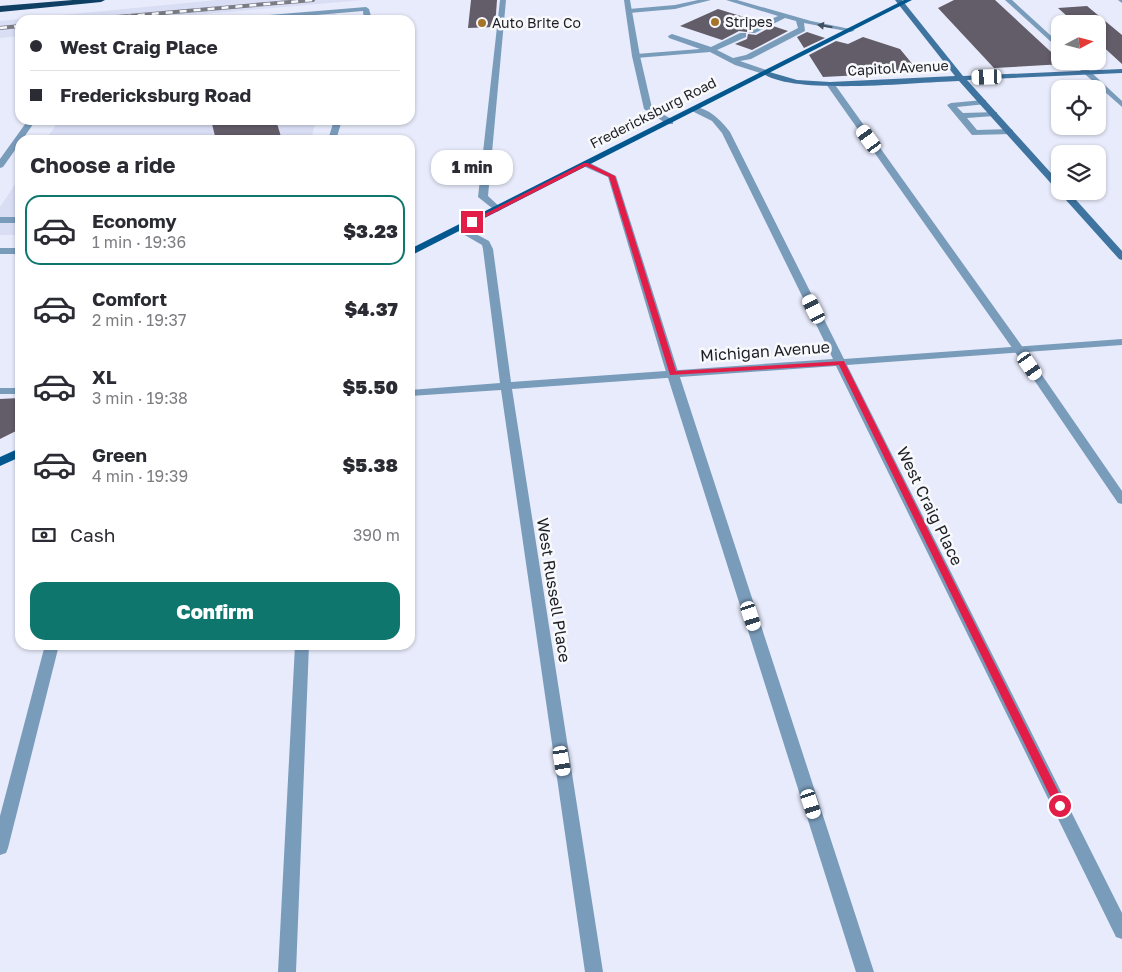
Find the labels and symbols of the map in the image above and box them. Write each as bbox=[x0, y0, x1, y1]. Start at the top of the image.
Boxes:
place label: Stripes bbox=[725, 13, 773, 30]
place label: Auto Brite Co bbox=[492, 14, 581, 31]
north arrow bbox=[1051, 15, 1106, 70]
marker: Stripes bbox=[709, 16, 721, 28]
marker: Auto Brite Co bbox=[476, 17, 488, 29]
one-way arrow bbox=[817, 21, 833, 29]
street label: Capitol Avenue bbox=[847, 56, 949, 79]
car bbox=[971, 69, 1002, 85]
street label: Fredericksburg Road bbox=[587, 73, 719, 152]
car bbox=[854, 122, 883, 156]
callout: 1 min bbox=[431, 150, 513, 184]
route end bbox=[461, 211, 483, 233]
car bbox=[800, 292, 827, 326]
street label: Michigan Avenue bbox=[699, 336, 831, 366]
car bbox=[1015, 349, 1044, 383]
street label: West Craig Place bbox=[893, 443, 967, 569]
street label: West Russell Place bbox=[533, 516, 575, 664]
car bbox=[739, 599, 762, 633]
car bbox=[552, 745, 571, 777]
car bbox=[799, 787, 822, 821]
route start bbox=[1049, 795, 1071, 817]

